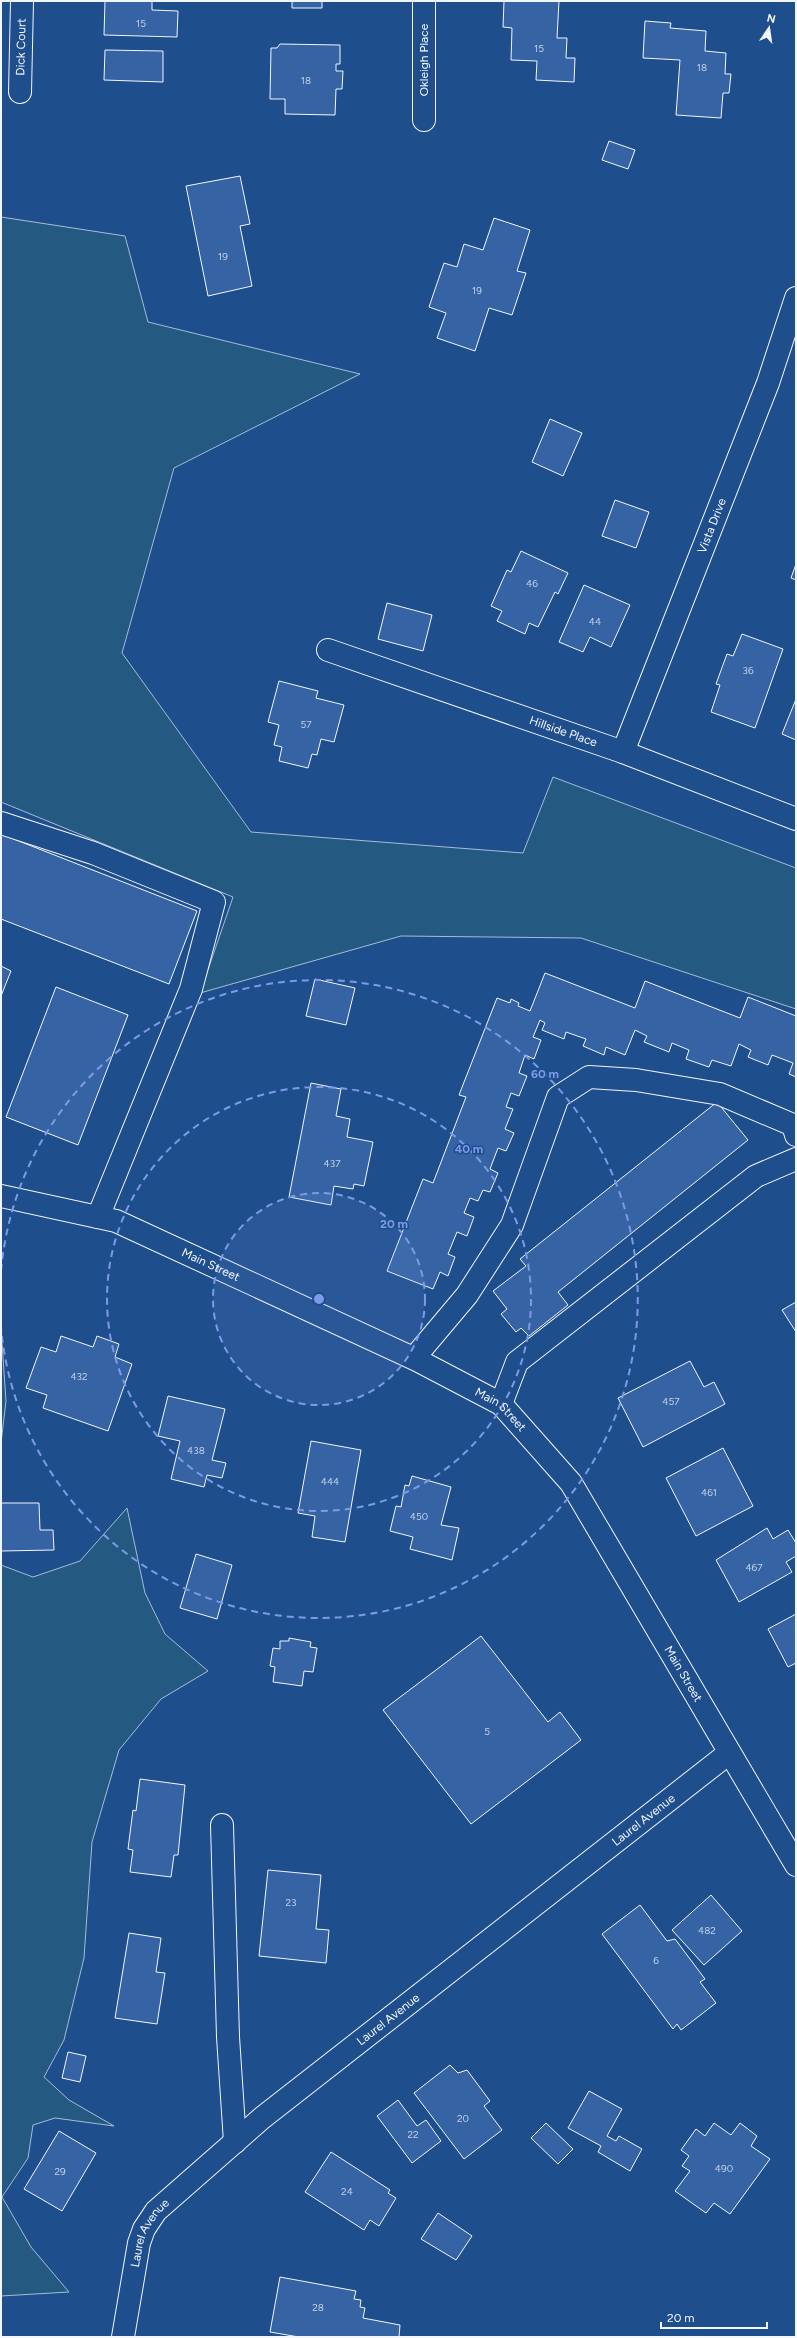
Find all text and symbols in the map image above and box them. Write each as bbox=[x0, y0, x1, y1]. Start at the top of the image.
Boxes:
north arrow bbox=[749, 8, 789, 48]
text: N bbox=[766, 11, 777, 26]
house number: 15 bbox=[136, 17, 146, 30]
street label: Dick Court bbox=[13, 18, 29, 76]
street label: Okleigh Place bbox=[417, 23, 431, 96]
house number: 15 bbox=[534, 42, 544, 55]
house number: 18 bbox=[697, 61, 707, 74]
house number: 18 bbox=[301, 74, 311, 87]
house number: 19 bbox=[218, 250, 228, 263]
house number: 19 bbox=[472, 284, 482, 297]
street label: Vista Drive bbox=[695, 496, 729, 555]
house number: 46 bbox=[526, 577, 538, 590]
house number: 44 bbox=[589, 615, 601, 628]
house number: 36 bbox=[742, 664, 754, 677]
street label: Hillside Place bbox=[528, 713, 600, 750]
house number: 57 bbox=[300, 718, 312, 731]
text: 60 m bbox=[531, 1067, 559, 1081]
text: 40 m bbox=[455, 1142, 483, 1156]
house number: 437 bbox=[323, 1157, 341, 1170]
text: 20 m bbox=[380, 1217, 408, 1231]
street label: Main Street bbox=[179, 1245, 242, 1284]
centre of rings bbox=[312, 1292, 326, 1306]
house number: 432 bbox=[70, 1370, 88, 1383]
street label: Main Street bbox=[473, 1385, 529, 1435]
house number: 457 bbox=[662, 1395, 680, 1408]
house number: 438 bbox=[187, 1444, 205, 1457]
house number: 444 bbox=[321, 1475, 339, 1488]
house number: 461 bbox=[701, 1486, 717, 1499]
house number: 450 bbox=[410, 1510, 428, 1523]
house number: 467 bbox=[745, 1561, 763, 1574]
street label: Main Street bbox=[661, 1643, 705, 1705]
house number: 5 bbox=[484, 1725, 490, 1738]
street label: Laurel Avenue bbox=[609, 1791, 678, 1849]
house number: 23 bbox=[285, 1896, 297, 1909]
house number: 482 bbox=[698, 1924, 716, 1937]
house number: 6 bbox=[653, 1954, 659, 1967]
street label: Laurel Avenue bbox=[354, 1990, 423, 2048]
house number: 20 bbox=[457, 2112, 469, 2125]
house number: 22 bbox=[407, 2128, 419, 2141]
house number: 490 bbox=[715, 2162, 733, 2175]
house number: 29 bbox=[54, 2165, 66, 2178]
house number: 24 bbox=[341, 2185, 353, 2198]
street label: Laurel Avenue bbox=[128, 2195, 172, 2268]
house number: 28 bbox=[312, 2301, 324, 2314]
scale bar bbox=[661, 2304, 767, 2330]
text: 20 m bbox=[667, 2311, 695, 2325]

